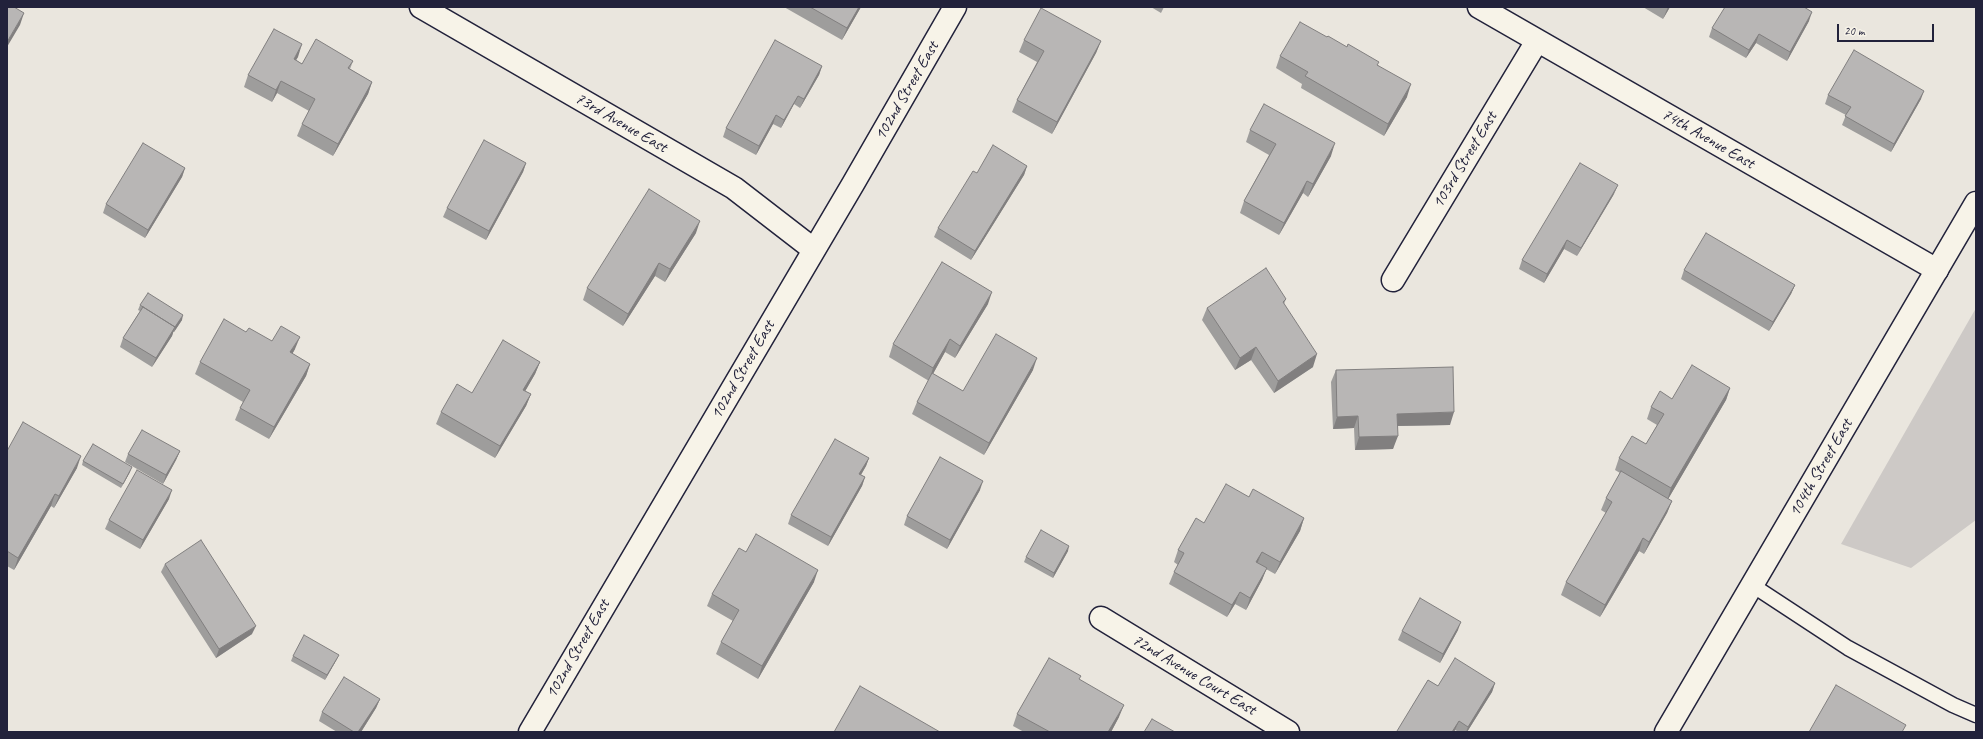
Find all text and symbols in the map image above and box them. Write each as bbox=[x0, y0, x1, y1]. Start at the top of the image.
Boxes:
scale bar bbox=[1839, 16, 1936, 42]
text: 20 m bbox=[1844, 23, 1864, 39]
street label: 102nd Street East bbox=[871, 38, 943, 144]
street label: 73rd Avenue East bbox=[571, 88, 671, 158]
street label: 74th Avenue East bbox=[1658, 104, 1758, 174]
street label: 103rd Street East bbox=[1428, 108, 1502, 212]
street label: 102nd Street East bbox=[707, 317, 779, 423]
street label: 104th Street East bbox=[1785, 416, 1857, 520]
street label: 102nd Street East bbox=[542, 596, 614, 702]
street label: 72nd Avenue Court East bbox=[1128, 630, 1260, 720]

